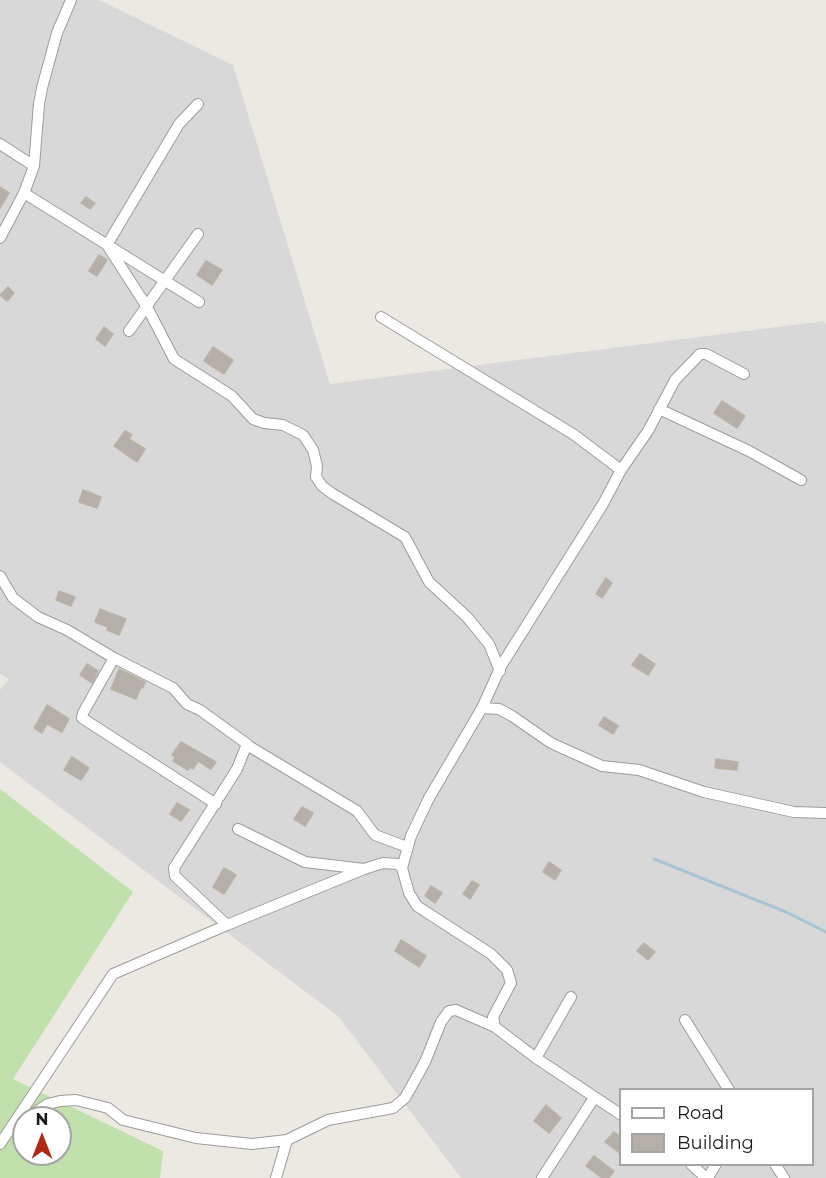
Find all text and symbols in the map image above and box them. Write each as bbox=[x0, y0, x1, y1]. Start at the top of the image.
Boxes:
legend bbox=[619, 1088, 814, 1166]
text: Road bbox=[677, 1102, 724, 1124]
north arrow bbox=[12, 1106, 72, 1166]
text: N bbox=[36, 1110, 48, 1129]
text: Building bbox=[677, 1132, 754, 1154]

